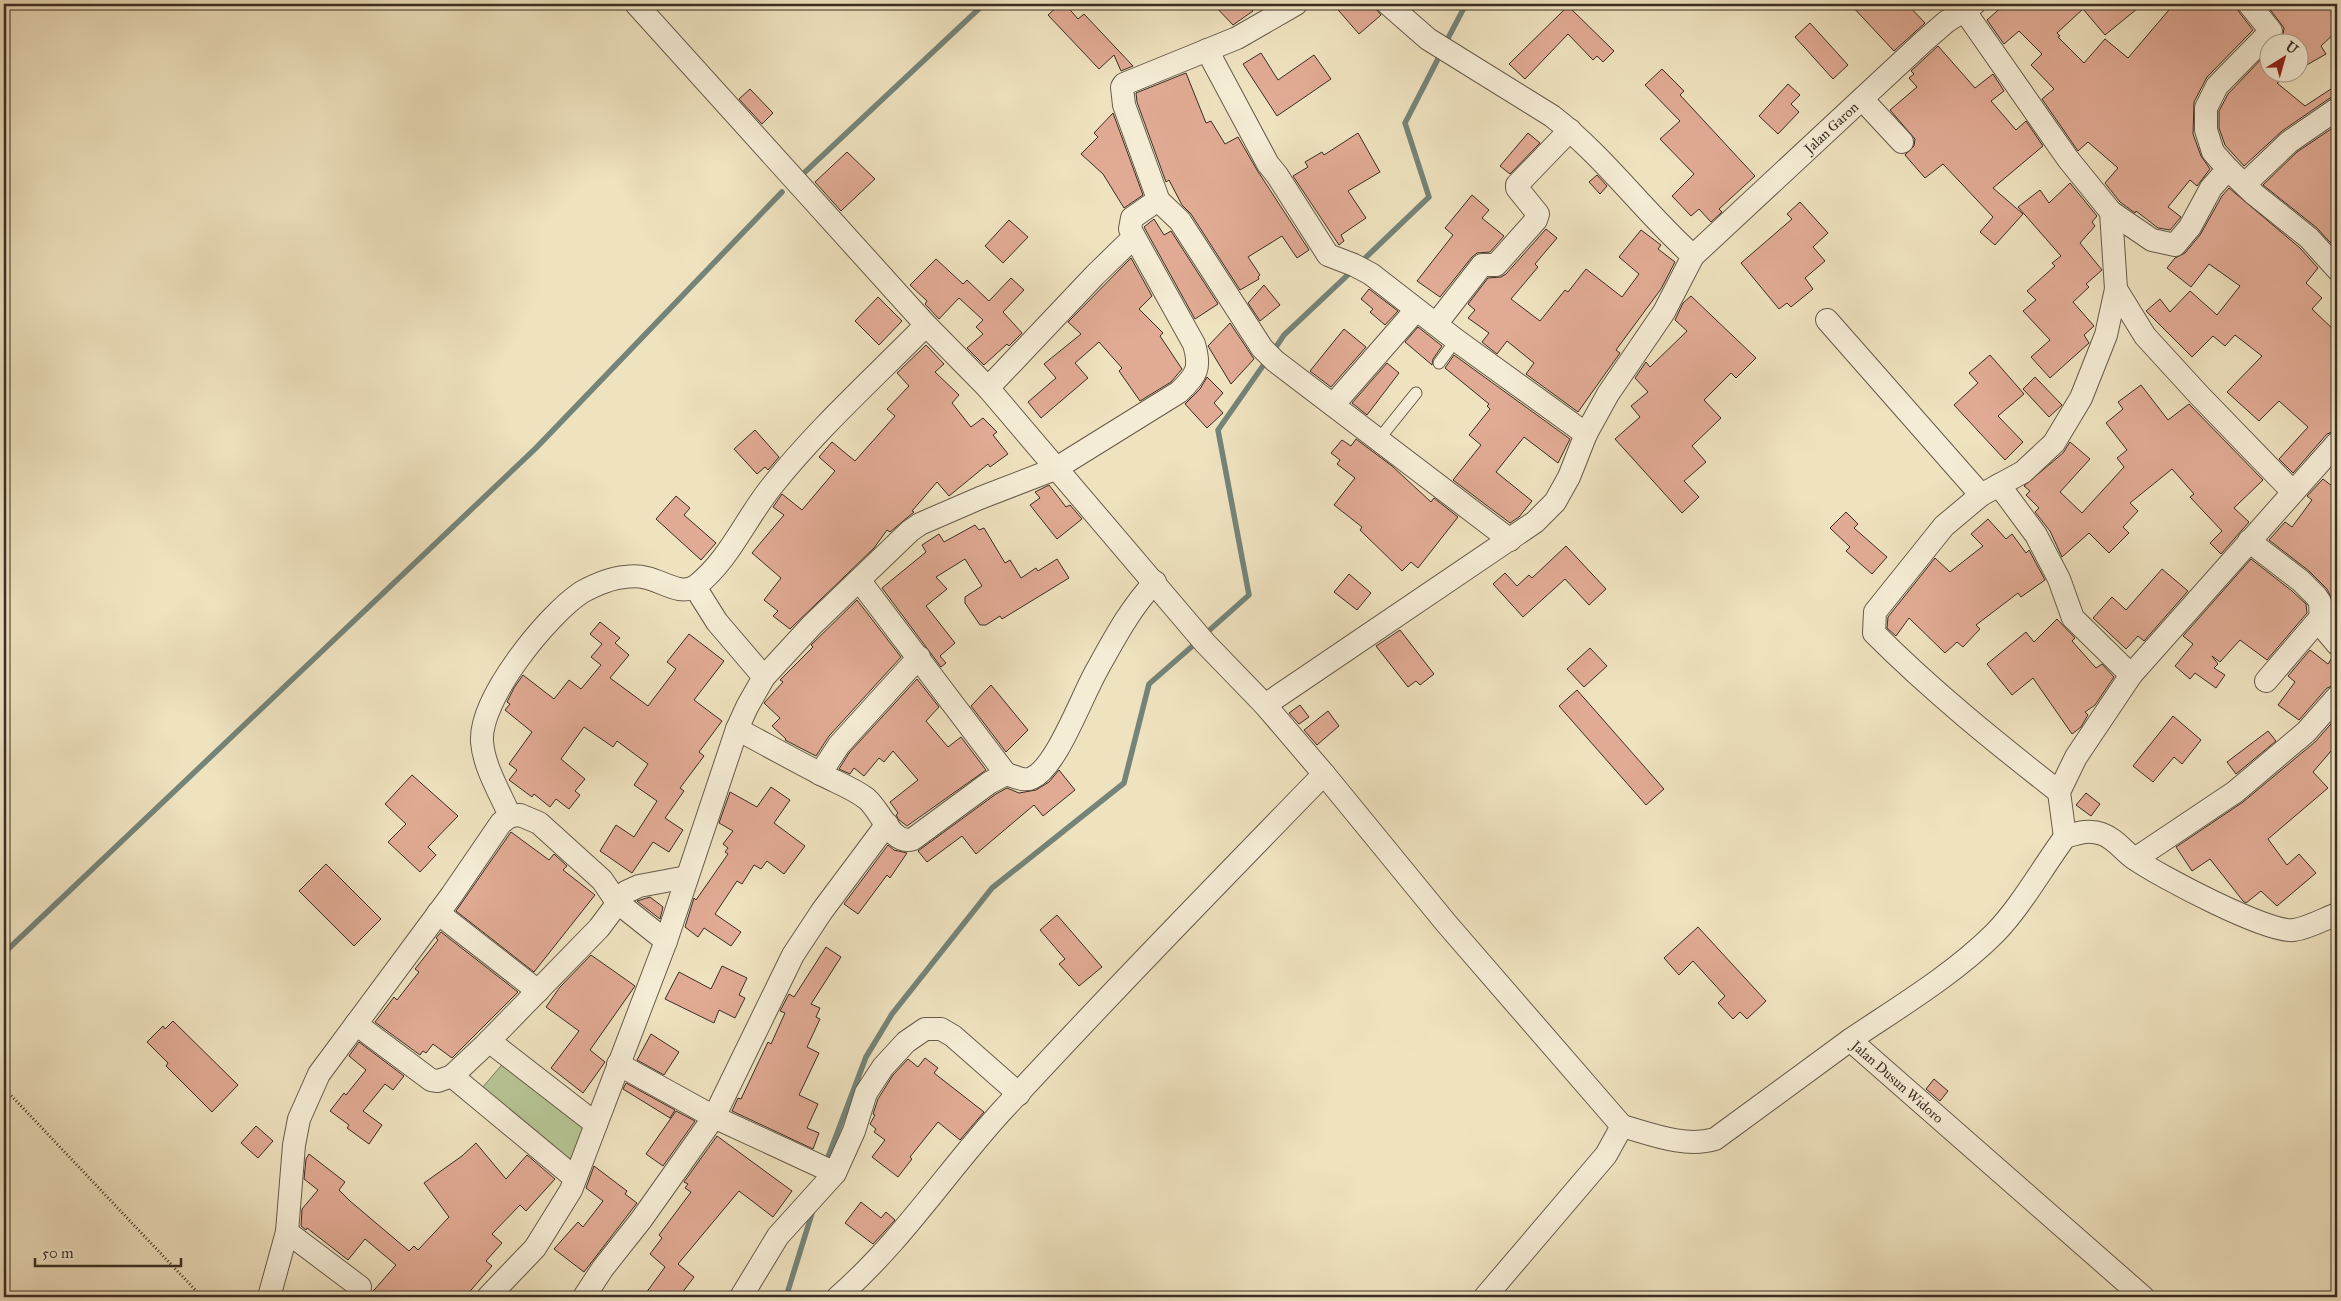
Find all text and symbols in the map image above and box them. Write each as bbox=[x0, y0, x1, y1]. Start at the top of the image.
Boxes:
north arrow bbox=[2258, 32, 2308, 82]
text: U bbox=[2282, 38, 2302, 59]
street label: Jalan Garon bbox=[1799, 98, 1862, 159]
street label: Jalan Dusun Widoro bbox=[1846, 1036, 1947, 1127]
scale bar bbox=[35, 1236, 181, 1268]
text: 50 m bbox=[42, 1244, 74, 1262]

